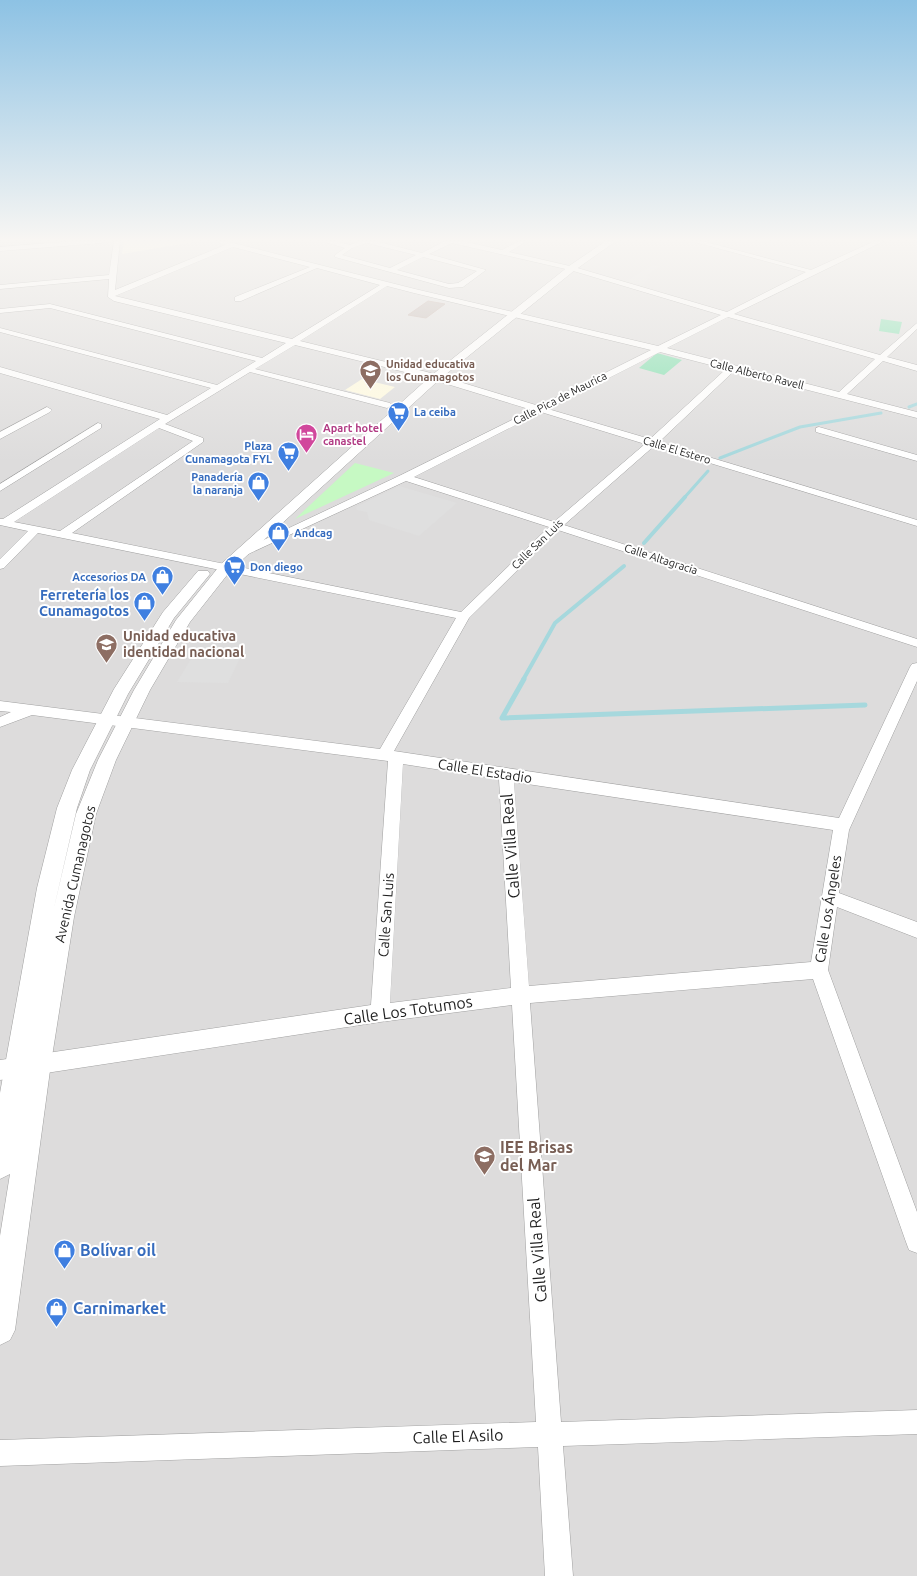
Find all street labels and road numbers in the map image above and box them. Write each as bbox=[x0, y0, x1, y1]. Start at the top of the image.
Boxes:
street label: Calle Alberto Ravell bbox=[709, 357, 805, 392]
street label: Calle Pica de Maurica bbox=[511, 369, 609, 427]
street label: Calle El Estero bbox=[642, 434, 712, 466]
street label: Calle San Luis bbox=[509, 516, 565, 571]
street label: Calle Altagracia bbox=[623, 541, 699, 577]
street label: Calle El Estadio bbox=[437, 756, 533, 786]
street label: Calle Villa Real bbox=[497, 793, 523, 899]
street label: Avenida Cumanagotos bbox=[51, 804, 99, 944]
street label: Calle Los Ángeles bbox=[811, 854, 844, 964]
street label: Calle San Luis bbox=[375, 872, 397, 958]
street label: Calle Los Totumos bbox=[342, 992, 474, 1028]
street label: Calle Villa Real bbox=[524, 1197, 550, 1303]
street label: Calle El Asilo bbox=[412, 1425, 504, 1447]

